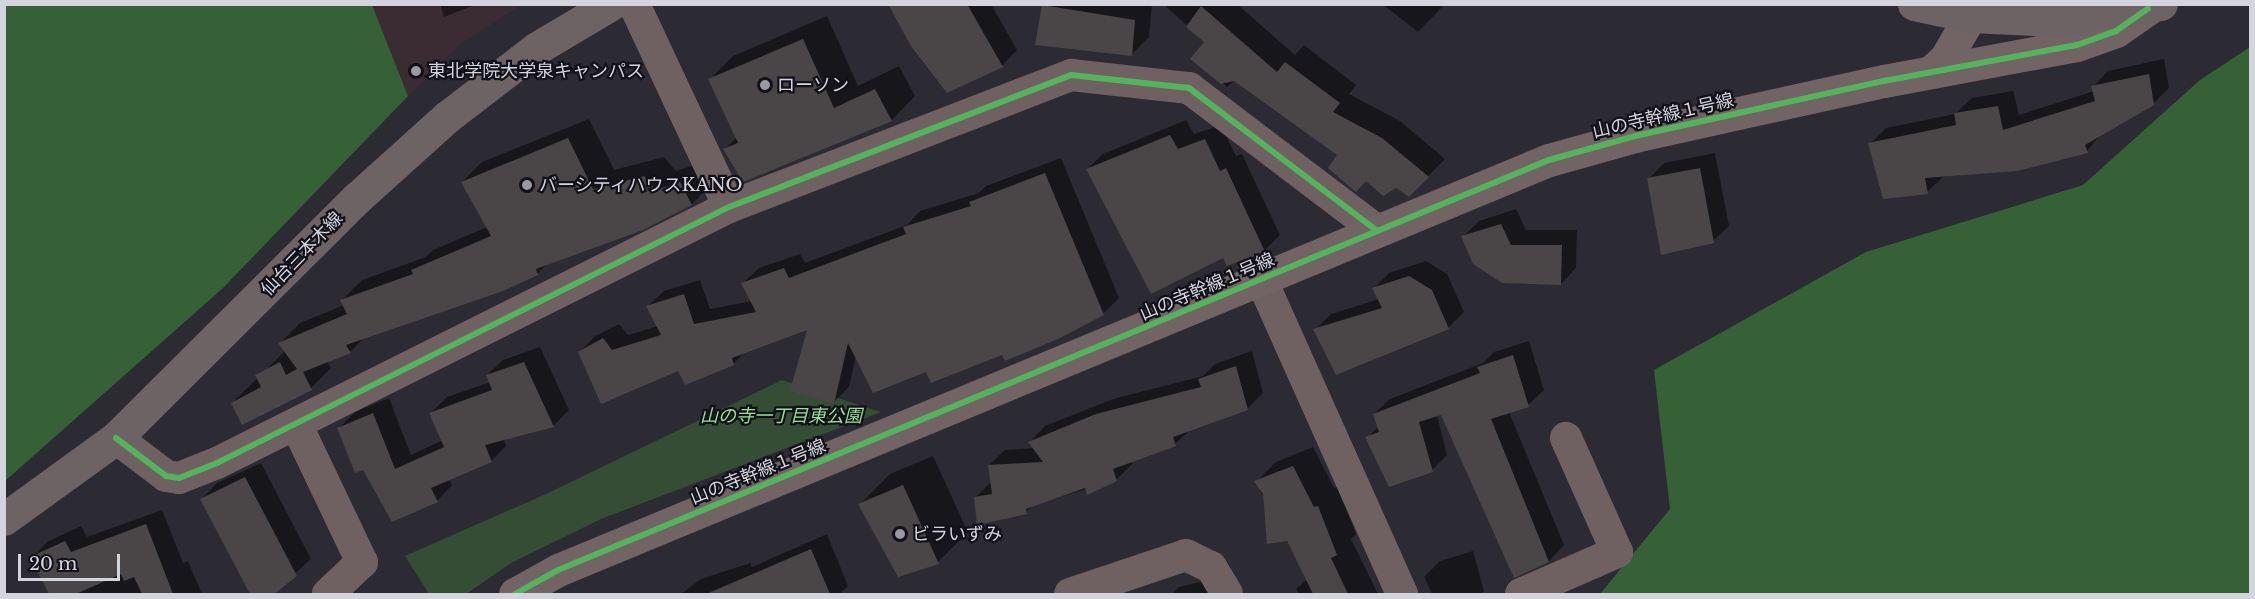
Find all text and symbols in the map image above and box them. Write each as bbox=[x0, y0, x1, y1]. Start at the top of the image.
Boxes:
place label: 東北学院大学泉キャンパス bbox=[428, 60, 644, 82]
marker: 東北学院大学泉キャンパス bbox=[409, 64, 423, 78]
place label: ローソン bbox=[777, 74, 849, 96]
marker: ローソン bbox=[758, 78, 772, 92]
street label: 山の寺幹線１号線 bbox=[1590, 89, 1736, 143]
place label: バーシティハウスKANO bbox=[539, 174, 744, 196]
marker: バーシティハウスKANO bbox=[520, 178, 534, 192]
street label: 仙台三本木線 bbox=[257, 208, 347, 300]
street label: 山の寺幹線１号線 bbox=[1137, 249, 1277, 325]
park label: 山の寺一丁目東公園 bbox=[700, 405, 862, 427]
street label: 山の寺幹線１号線 bbox=[687, 435, 829, 509]
place label: ビラいずみ bbox=[912, 523, 1002, 545]
marker: ビラいずみ bbox=[893, 527, 907, 541]
scale bar bbox=[21, 542, 123, 580]
text: 20 m bbox=[29, 553, 77, 575]

